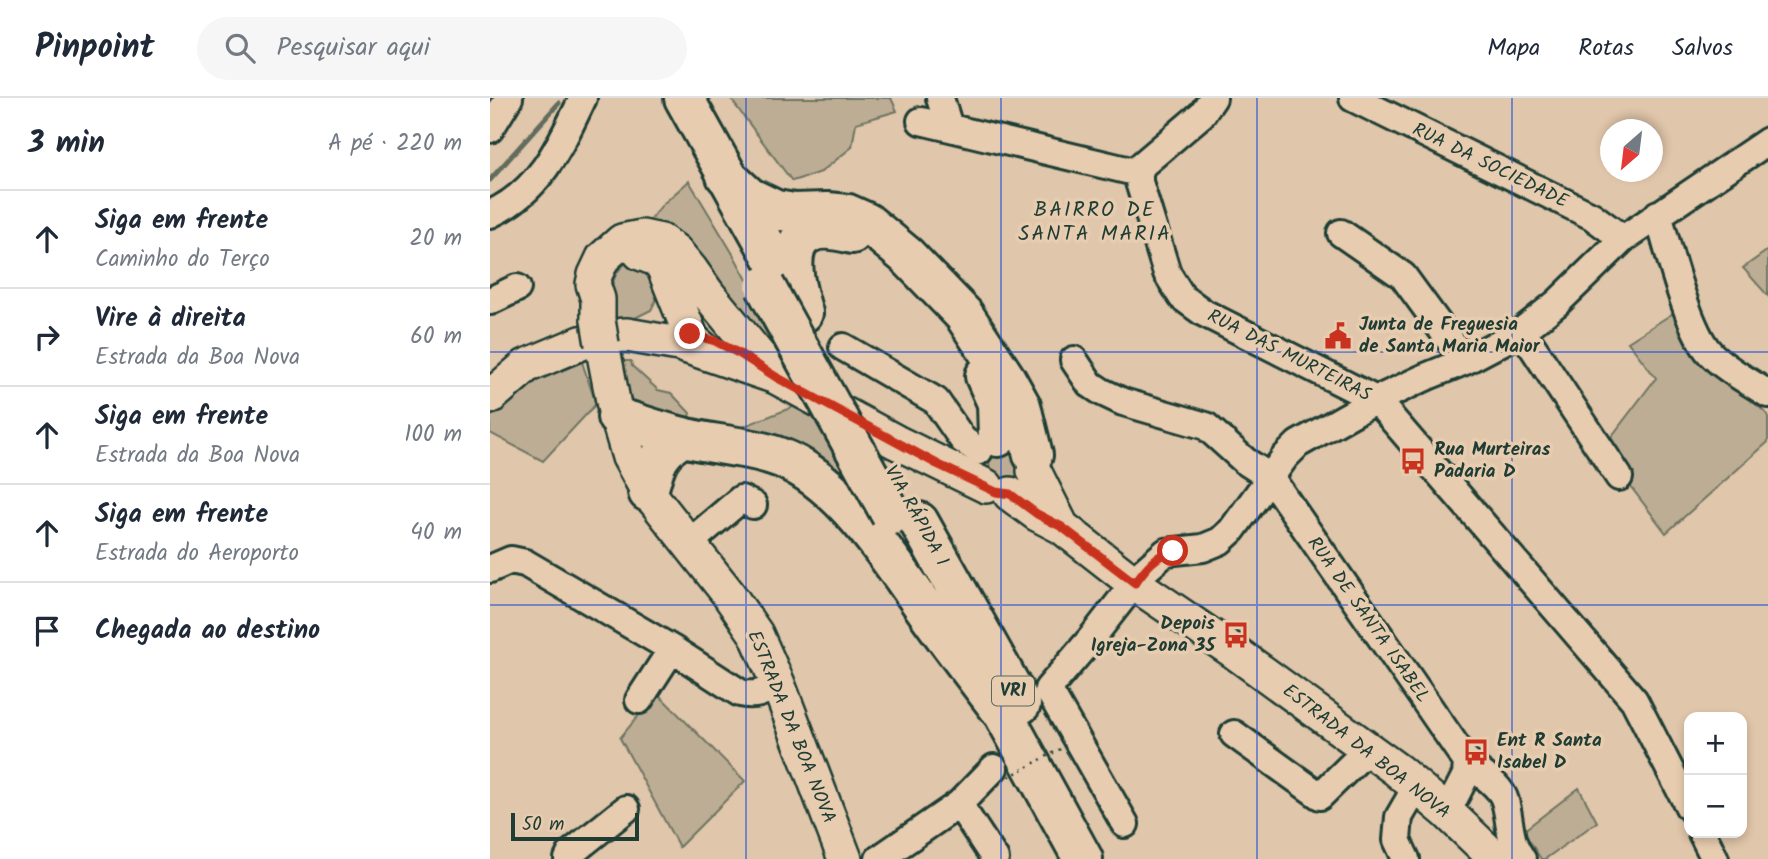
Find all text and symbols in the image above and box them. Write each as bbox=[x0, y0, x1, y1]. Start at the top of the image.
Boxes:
search box bbox=[197, 17, 687, 80]
text: Pinpoint bbox=[35, 22, 155, 75]
text: Pesquisar aqui bbox=[277, 27, 430, 69]
icon: search bbox=[221, 29, 259, 67]
text: Mapa bbox=[1487, 29, 1540, 68]
text: Rotas bbox=[1578, 29, 1634, 68]
text: Salvos bbox=[1672, 29, 1733, 68]
street label: RUA DA SOCIEDADE bbox=[1407, 115, 1574, 217]
north arrow bbox=[1600, 119, 1663, 182]
text: 3 min bbox=[28, 120, 105, 168]
text: A pé · 220 m bbox=[328, 126, 462, 162]
district label: BAIRRO DE SANTA MARIA bbox=[1018, 194, 1172, 251]
text: Siga em frente bbox=[95, 200, 268, 242]
icon: ahead bbox=[28, 220, 66, 258]
text: 20 m bbox=[410, 221, 462, 257]
text: Caminho do Terço bbox=[95, 242, 270, 278]
text: Vire à direita bbox=[95, 298, 246, 340]
street label: RUA DAS MURTEIRAS bbox=[1202, 302, 1376, 410]
place label: Junta de Freguesia de Santa Maria Maior bbox=[1359, 310, 1541, 362]
icon: right bbox=[28, 318, 66, 356]
route end bbox=[674, 318, 705, 349]
text: 60 m bbox=[410, 319, 462, 355]
public building icon: Junta de Freguesia de Santa Maria Maior bbox=[1323, 321, 1353, 351]
text: Estrada da Boa Nova bbox=[95, 340, 300, 376]
text: Siga em frente bbox=[95, 396, 268, 438]
icon: ahead bbox=[28, 416, 66, 454]
text: 100 m bbox=[404, 417, 462, 453]
place label: Rua Murteiras Padaria D bbox=[1434, 435, 1550, 487]
text: Estrada da Boa Nova bbox=[95, 438, 300, 474]
bus stop icon: Rua Murteiras Padaria D bbox=[1398, 446, 1428, 476]
street label: VIA RÁPIDA 1 bbox=[876, 460, 956, 572]
text: Siga em frente bbox=[95, 494, 268, 536]
icon: ahead bbox=[28, 514, 66, 552]
text: 40 m bbox=[410, 515, 462, 551]
street label: RUA DE SANTA ISABEL bbox=[1299, 530, 1437, 710]
route start bbox=[1157, 535, 1188, 566]
text: Estrada do Aeroporto bbox=[95, 536, 299, 572]
place label: Depois Igreja-Zona 35 bbox=[1091, 609, 1216, 661]
text: Chegada ao destino bbox=[95, 610, 320, 652]
icon: arrive bbox=[28, 612, 66, 650]
bus stop icon: Depois Igreja-Zona 35 bbox=[1221, 620, 1251, 650]
street label: ESTRADA DA BOA NOVA bbox=[739, 626, 843, 828]
road number: VR1 bbox=[992, 676, 1034, 706]
street label: ESTRADA DA BOA NOVA bbox=[1276, 677, 1456, 827]
map controls bbox=[1684, 712, 1747, 838]
button: + bbox=[1684, 712, 1747, 775]
place label: Ent R Santa Isabel D bbox=[1497, 726, 1602, 778]
bus stop icon: Ent R Santa Isabel D bbox=[1461, 737, 1491, 767]
button: − bbox=[1684, 775, 1747, 838]
scale bar bbox=[511, 810, 639, 842]
text: 50 m bbox=[522, 810, 564, 840]

